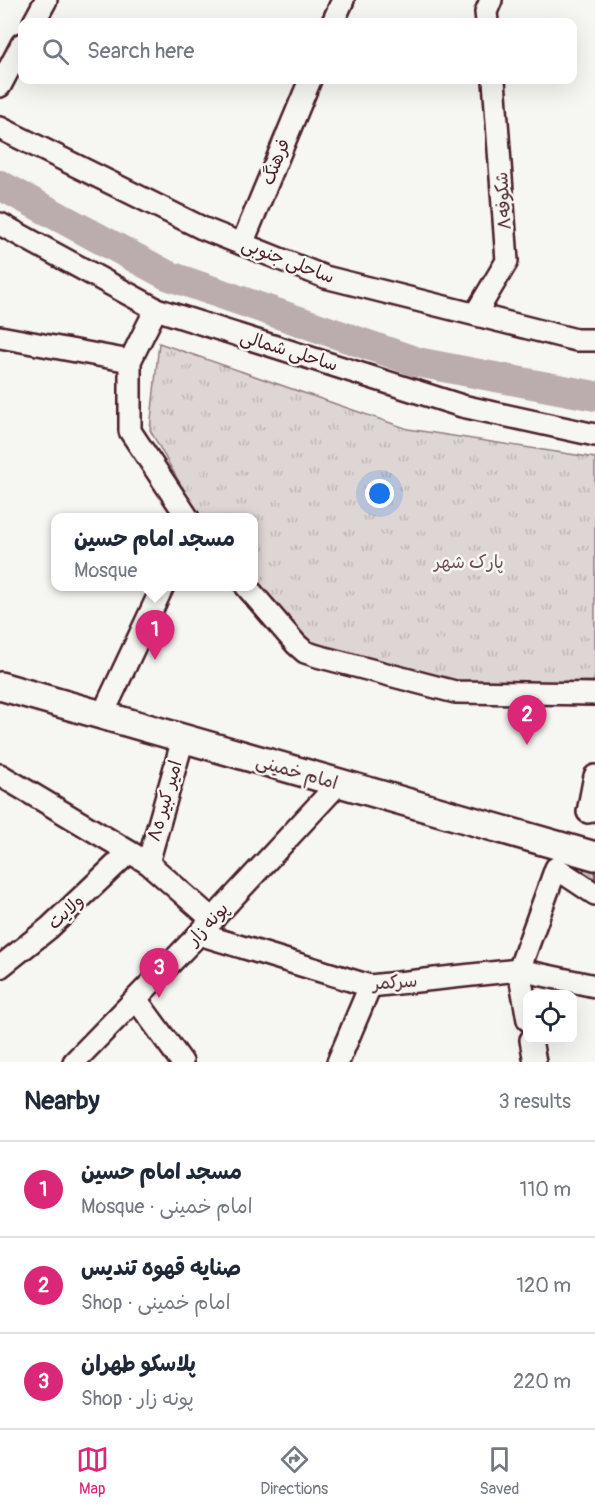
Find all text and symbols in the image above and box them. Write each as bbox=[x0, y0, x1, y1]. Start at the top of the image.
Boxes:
search box bbox=[18, 18, 577, 84]
icon: search bbox=[39, 35, 72, 68]
text: Search here bbox=[87, 37, 194, 65]
street label: فرهنگ bbox=[256, 136, 296, 188]
street label: شکوفه۸ bbox=[489, 171, 517, 231]
street label: ساحلی جنوبی bbox=[238, 233, 338, 289]
street label: ساحلی شمالی bbox=[237, 325, 341, 377]
your location bbox=[365, 479, 394, 508]
popup bbox=[51, 513, 258, 591]
text: مسجد امام حسین bbox=[74, 525, 235, 553]
park label: پارک شهر bbox=[432, 551, 504, 574]
text: Mosque bbox=[74, 558, 137, 583]
pin: 1 bbox=[136, 610, 174, 660]
pin: 2 bbox=[508, 696, 546, 745]
street label: امام خمینی bbox=[253, 749, 340, 797]
street label: امیر کبیر ه۸ bbox=[142, 758, 188, 844]
street label: ولایت bbox=[43, 889, 89, 935]
street label: پونه زار bbox=[181, 898, 234, 952]
pin: 3 bbox=[140, 948, 178, 998]
street label: سرکمر bbox=[370, 969, 418, 995]
map controls bbox=[523, 990, 577, 1044]
button: locate bbox=[523, 990, 577, 1044]
text: Nearby bbox=[24, 1085, 100, 1117]
text: 3 results bbox=[499, 1089, 571, 1114]
text: مسجد امام حسین bbox=[81, 1158, 242, 1186]
text: 1 bbox=[40, 1177, 47, 1202]
text: 110 m bbox=[520, 1177, 571, 1202]
text: Mosque · امام خمینی bbox=[81, 1194, 253, 1219]
text: صنایه قهوه تندیس bbox=[81, 1254, 241, 1282]
text: 2 bbox=[38, 1273, 49, 1298]
text: 120 m bbox=[516, 1273, 571, 1298]
text: Shop · امام خمینی bbox=[81, 1290, 231, 1315]
text: پلاسکو طهران bbox=[81, 1350, 196, 1378]
text: 3 bbox=[38, 1369, 49, 1394]
text: 220 m bbox=[513, 1369, 571, 1394]
text: Shop · پونه زار bbox=[81, 1386, 194, 1411]
tab: Map bbox=[76, 1443, 109, 1499]
tab: Directions bbox=[260, 1443, 328, 1499]
tab: Saved bbox=[480, 1443, 519, 1499]

